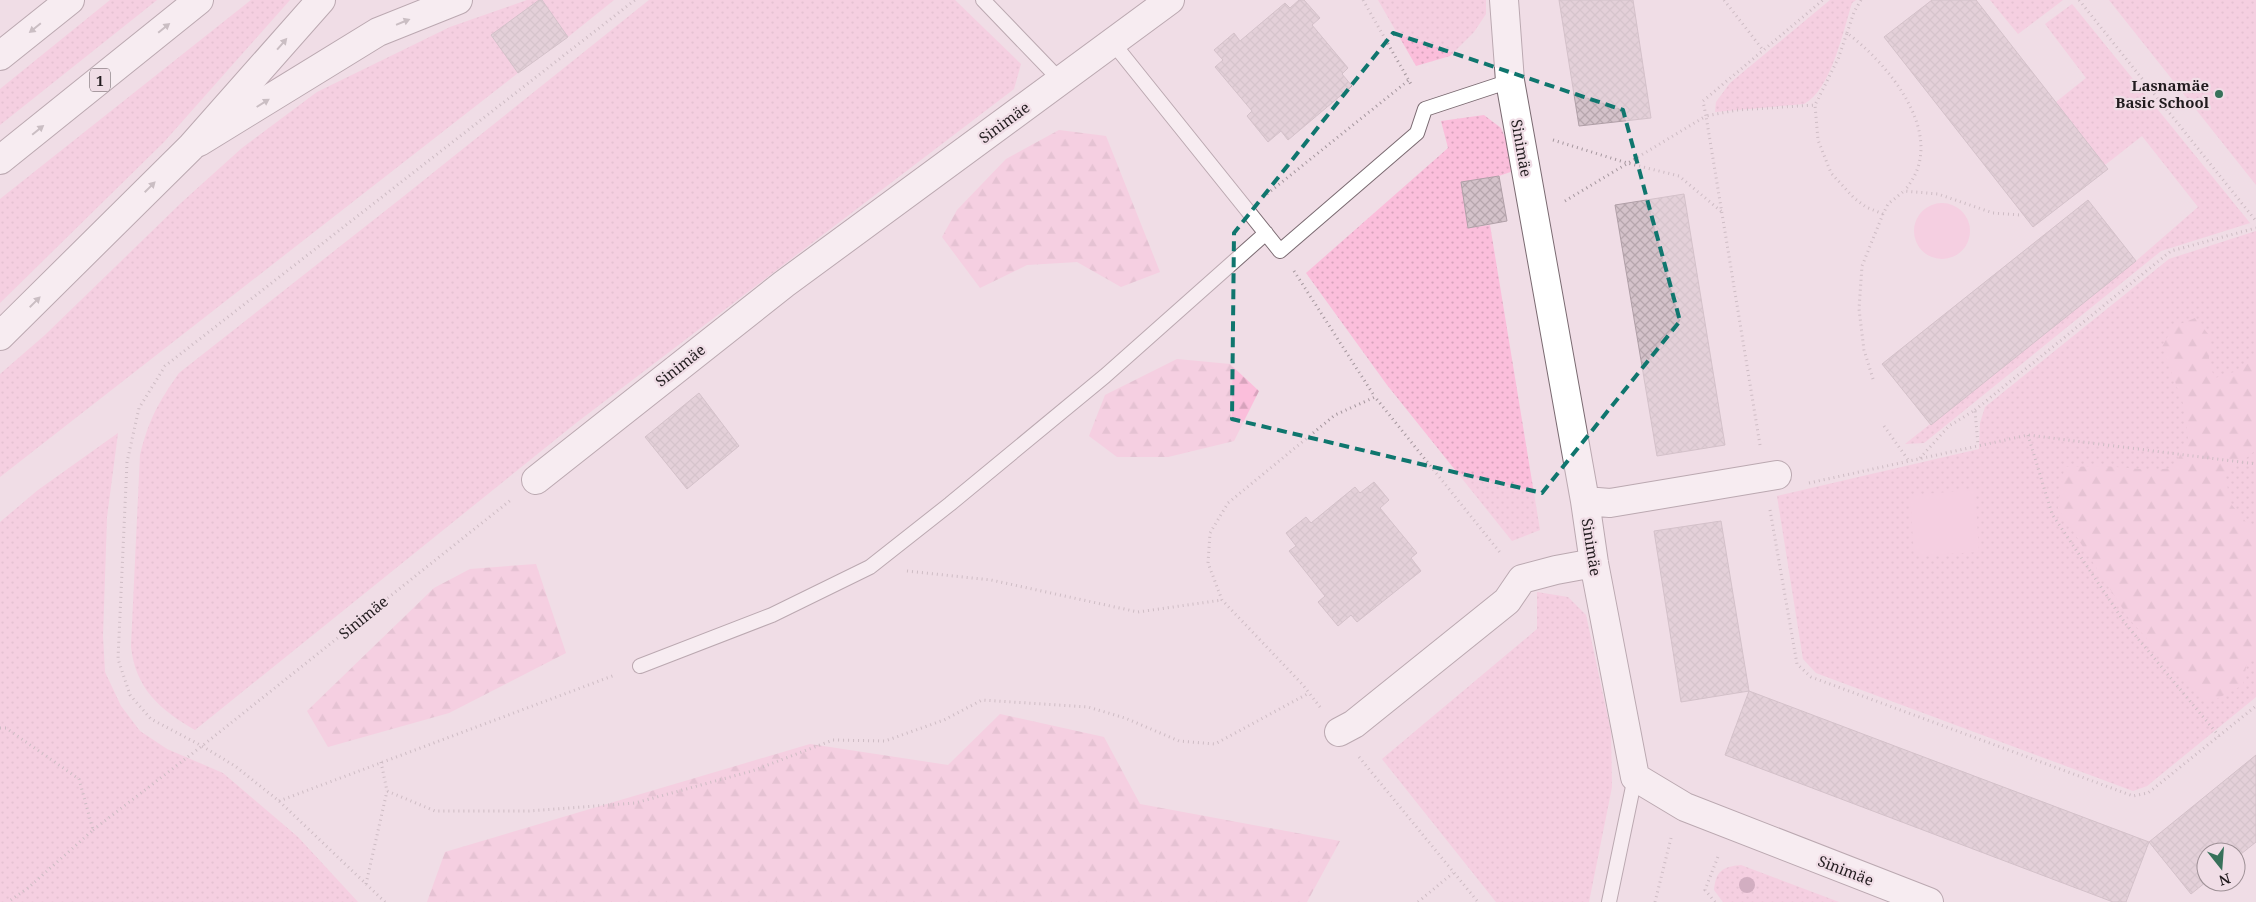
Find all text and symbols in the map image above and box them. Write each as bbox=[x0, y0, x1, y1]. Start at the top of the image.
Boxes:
one-way arrow bbox=[396, 18, 411, 26]
one-way arrow bbox=[158, 22, 171, 33]
one-way arrow bbox=[28, 23, 42, 33]
one-way arrow bbox=[276, 38, 287, 51]
road number: 1 bbox=[90, 68, 110, 92]
place label: Lasnamäe Basic School bbox=[2115, 75, 2210, 112]
marker: Lasnamäe Basic School bbox=[2213, 88, 2225, 100]
street label: Sinimäe bbox=[975, 97, 1033, 147]
one-way arrow bbox=[256, 98, 269, 107]
street label: Sinimäe bbox=[1507, 118, 1537, 178]
one-way arrow bbox=[31, 124, 44, 135]
one-way arrow bbox=[144, 182, 156, 194]
one-way arrow bbox=[29, 296, 41, 308]
street label: Sinimäe bbox=[651, 339, 709, 391]
street label: Sinimäe bbox=[1578, 517, 1606, 577]
street label: Sinimäe bbox=[334, 591, 392, 643]
north arrow bbox=[2196, 842, 2246, 892]
street label: Sinimäe bbox=[1815, 850, 1877, 890]
text: N bbox=[2217, 869, 2233, 891]

